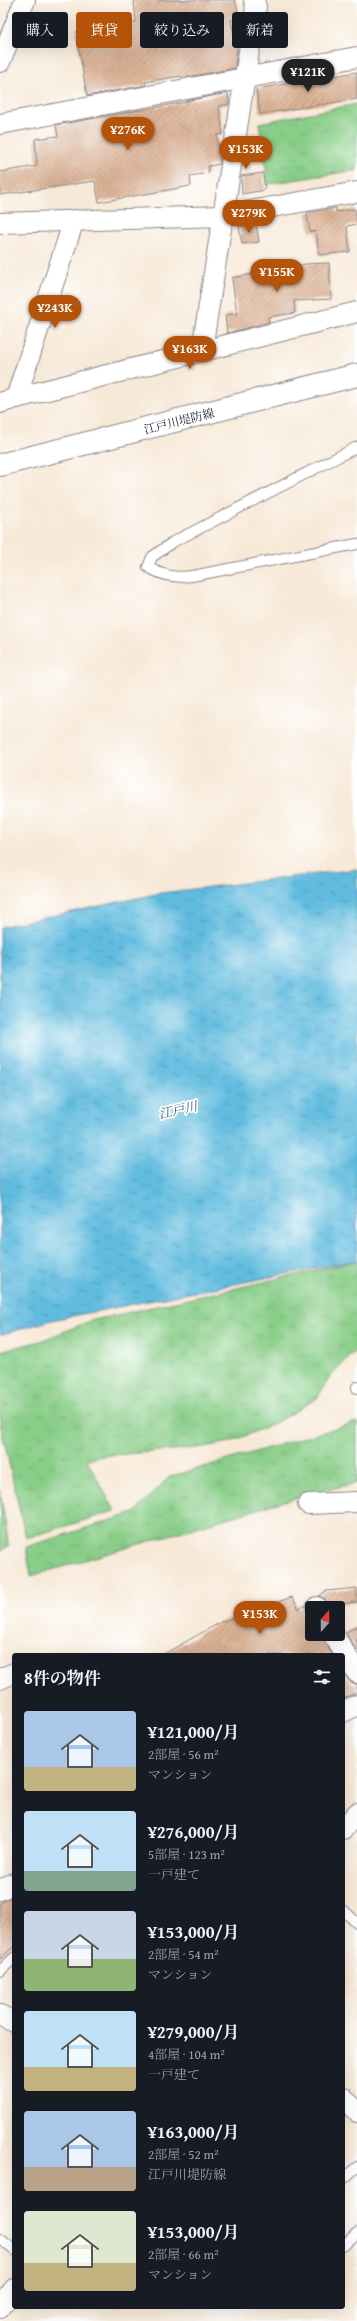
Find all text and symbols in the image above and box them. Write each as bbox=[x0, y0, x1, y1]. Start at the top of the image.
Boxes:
chip: 購入 bbox=[12, 12, 68, 48]
chip: 賃貸 bbox=[76, 12, 132, 48]
chip: 絞り込み bbox=[140, 12, 224, 48]
chip: 新着 bbox=[232, 12, 288, 48]
pin: ¥121K bbox=[280, 59, 336, 93]
text: ¥121K bbox=[290, 62, 326, 81]
pin: ¥276K bbox=[100, 117, 156, 151]
text: ¥276K bbox=[110, 120, 146, 139]
pin: ¥153K bbox=[218, 136, 274, 170]
text: ¥153K bbox=[228, 139, 264, 158]
pin: ¥279K bbox=[221, 200, 277, 234]
text: ¥279K bbox=[231, 203, 267, 222]
pin: ¥155K bbox=[249, 259, 305, 293]
text: ¥155K bbox=[259, 262, 295, 281]
pin: ¥243K bbox=[27, 295, 83, 329]
text: ¥243K bbox=[37, 298, 73, 317]
pin: ¥163K bbox=[162, 336, 218, 370]
text: ¥163K bbox=[172, 339, 208, 358]
street label: 江戸川堤防線 bbox=[142, 404, 216, 438]
water label: 江戸川 bbox=[157, 1096, 201, 1124]
pin: ¥153K bbox=[232, 1601, 288, 1635]
north arrow bbox=[305, 1601, 345, 1641]
map controls bbox=[305, 1601, 345, 1641]
text: ¥153K bbox=[242, 1604, 278, 1623]
text: 8件の物件 bbox=[24, 1665, 101, 1690]
icon: filters bbox=[311, 1666, 333, 1688]
text: ¥121,000/月 bbox=[148, 1719, 240, 1744]
icon: home bbox=[56, 1727, 104, 1775]
text: 2部屋 · 56 m² bbox=[148, 1745, 219, 1764]
text: マンション bbox=[148, 1765, 212, 1784]
text: ¥276,000/月 bbox=[148, 1819, 240, 1844]
icon: home bbox=[56, 1827, 104, 1875]
text: 5部屋 · 123 m² bbox=[148, 1845, 225, 1864]
text: 一戸建て bbox=[148, 1865, 200, 1884]
text: ¥153,000/月 bbox=[148, 1919, 240, 1944]
icon: home bbox=[56, 1927, 104, 1975]
text: 2部屋 · 54 m² bbox=[148, 1945, 219, 1964]
text: マンション bbox=[148, 1965, 212, 1984]
text: ¥279,000/月 bbox=[148, 2019, 240, 2044]
icon: home bbox=[56, 2027, 104, 2075]
text: 4部屋 · 104 m² bbox=[148, 2045, 225, 2064]
text: 一戸建て bbox=[148, 2065, 200, 2084]
text: ¥163,000/月 bbox=[148, 2119, 240, 2144]
icon: home bbox=[56, 2127, 104, 2175]
text: 2部屋 · 52 m² bbox=[148, 2145, 219, 2164]
text: 江戸川堤防線 bbox=[148, 2165, 226, 2184]
text: ¥153,000/月 bbox=[148, 2219, 240, 2244]
icon: home bbox=[56, 2227, 104, 2275]
text: 2部屋 · 66 m² bbox=[148, 2245, 219, 2264]
text: マンション bbox=[148, 2265, 212, 2284]

